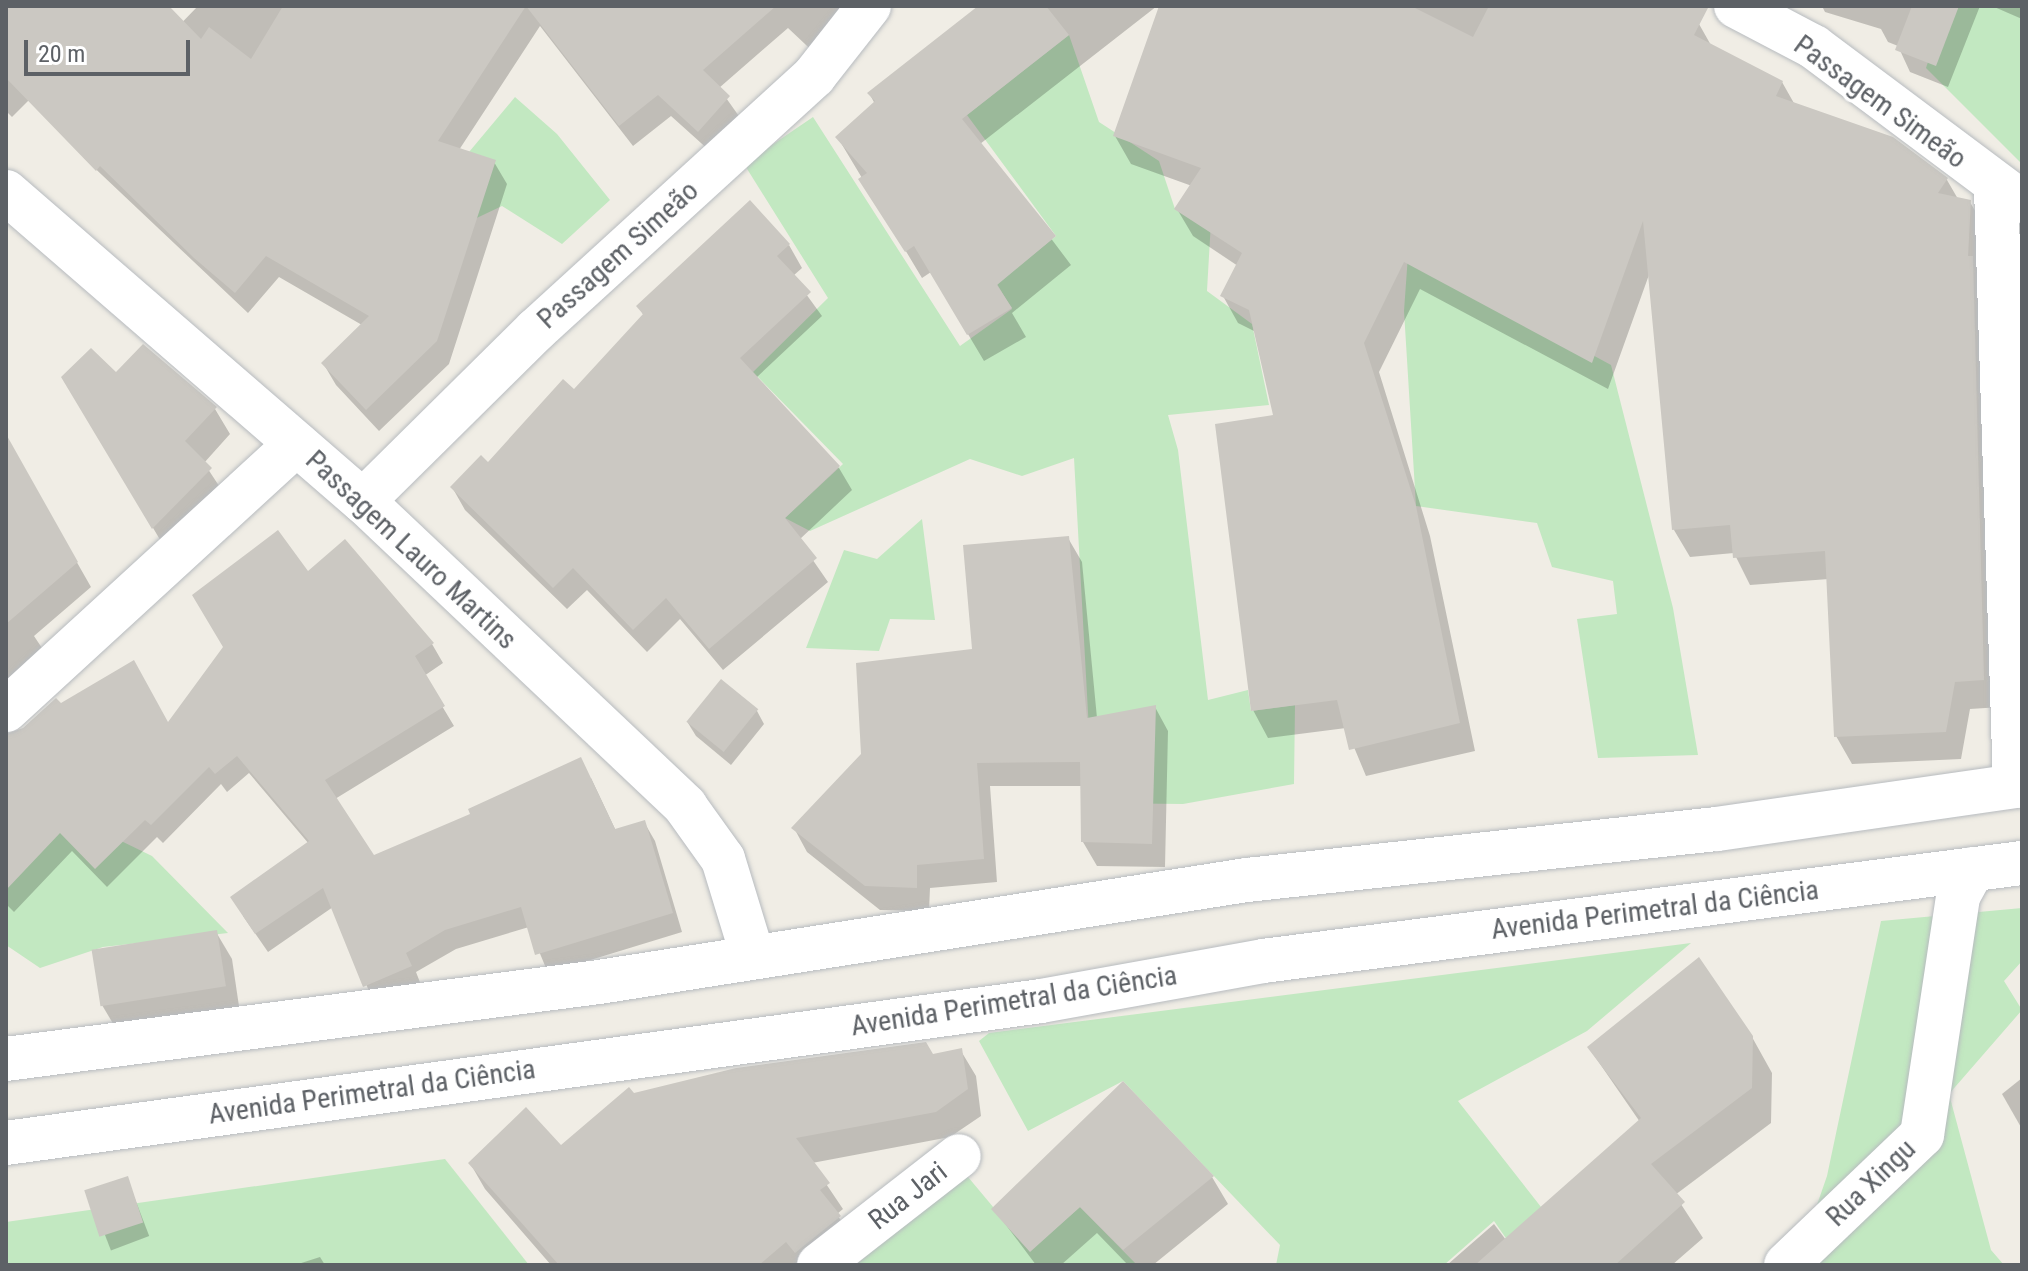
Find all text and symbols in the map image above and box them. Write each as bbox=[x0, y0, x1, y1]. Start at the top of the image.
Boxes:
scale bar bbox=[28, 24, 194, 74]
street label: Passagem Simeão bbox=[1787, 28, 1973, 176]
text: 20 m bbox=[38, 40, 85, 68]
street label: Passagem Simeão bbox=[531, 174, 705, 336]
street label: Passagem Lauro Martins bbox=[299, 444, 523, 656]
street label: Avenida Perimetral da Ciência bbox=[1489, 873, 1821, 947]
street label: Avenida Perimetral da Ciência bbox=[849, 959, 1179, 1043]
street label: Avenida Perimetral da Ciência bbox=[206, 1052, 538, 1132]
street label: Rua Xingu bbox=[1819, 1132, 1923, 1234]
street label: Rua Jari bbox=[862, 1155, 954, 1237]

